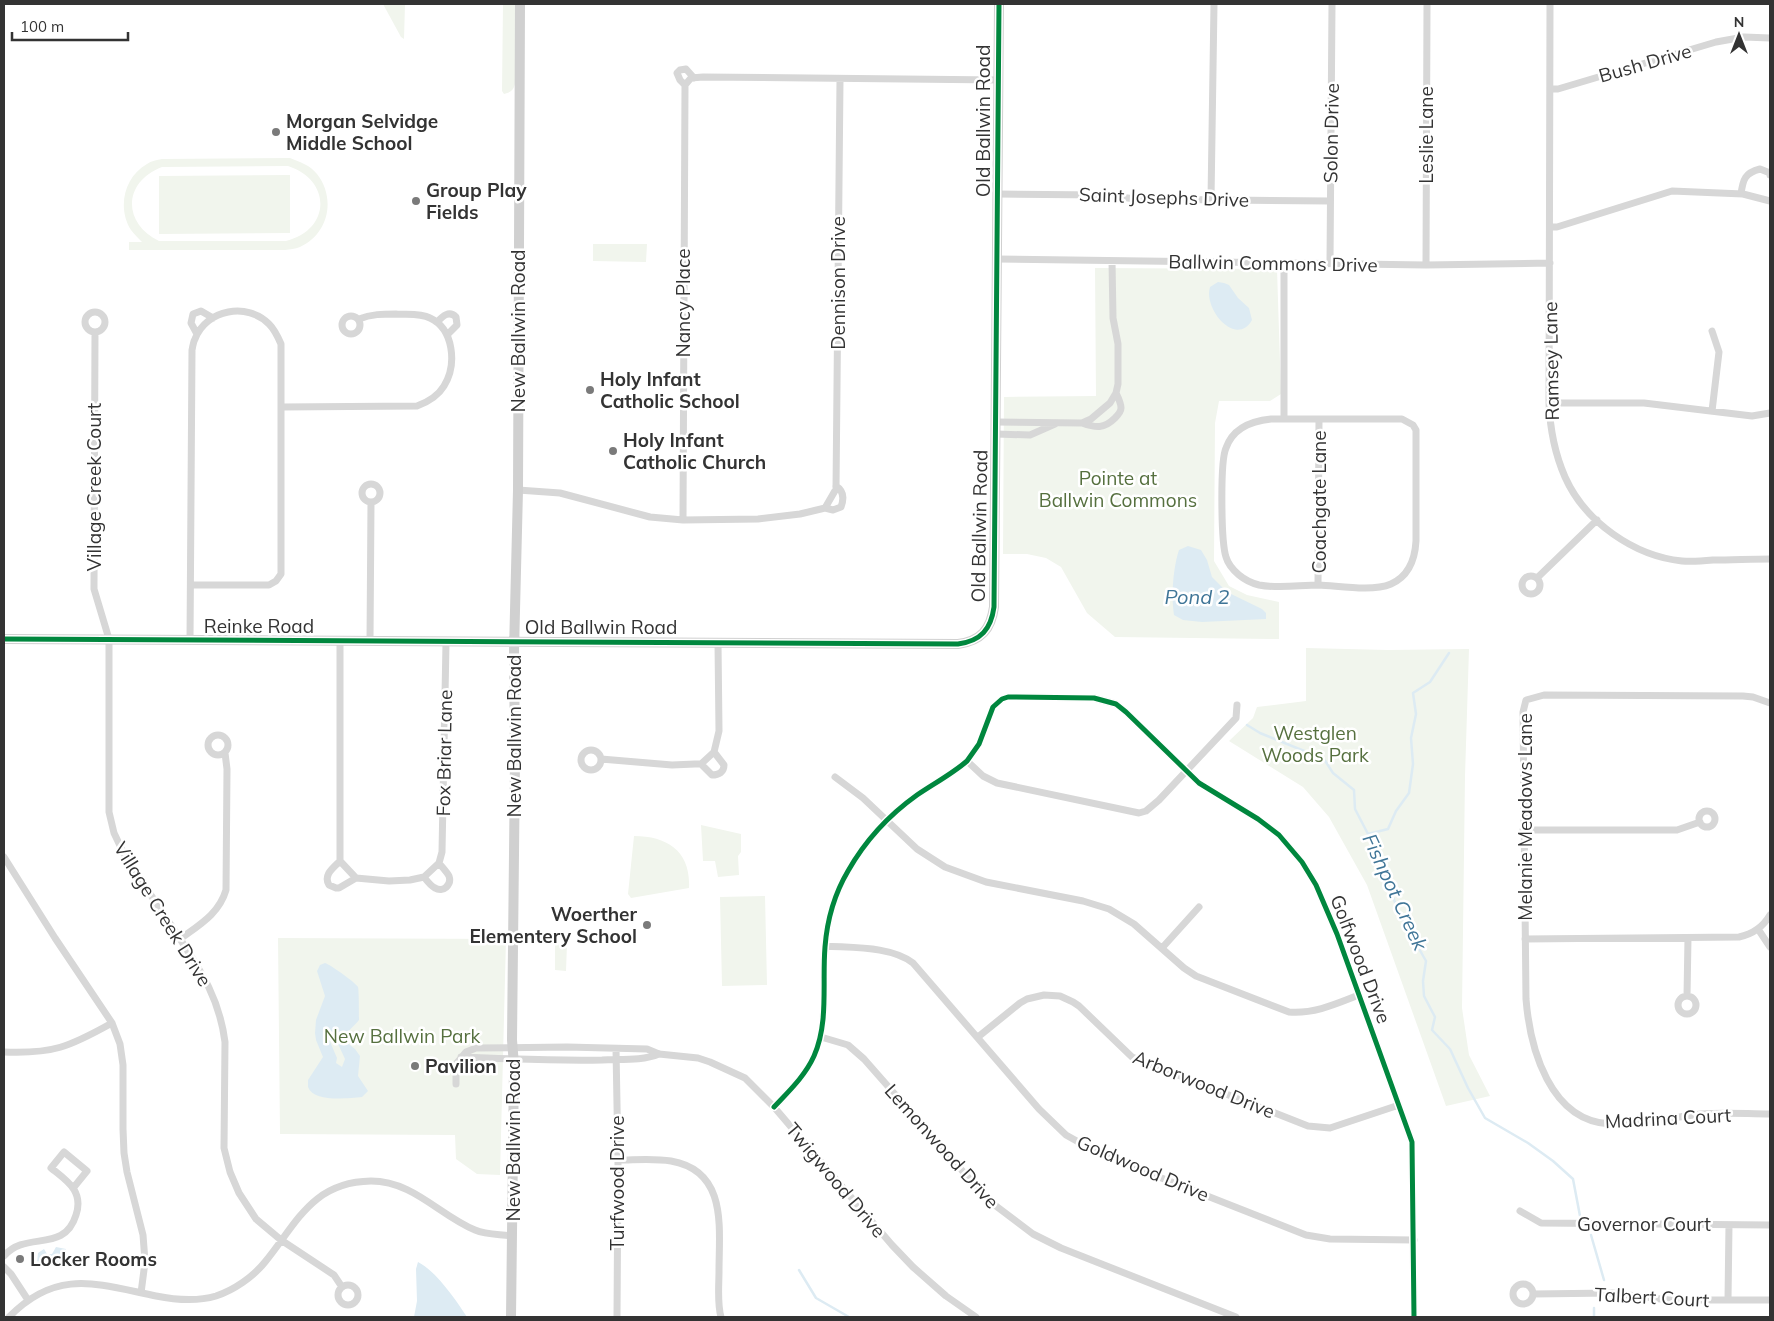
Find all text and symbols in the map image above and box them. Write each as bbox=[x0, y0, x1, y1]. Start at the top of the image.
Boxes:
scale bar bbox=[12, 10, 129, 42]
north arrow bbox=[1714, 10, 1764, 60]
text: N bbox=[1734, 13, 1744, 31]
text: 100 m bbox=[20, 17, 64, 36]
street label: Bush Drive bbox=[1596, 38, 1694, 88]
street label: Old Ballwin Road bbox=[971, 45, 995, 197]
street label: Solon Drive bbox=[1318, 83, 1344, 183]
street label: Leslie Lane bbox=[1414, 86, 1438, 184]
place label: Morgan Selvidge Middle School bbox=[286, 109, 438, 155]
marker: Morgan Selvidge Middle School bbox=[270, 126, 282, 138]
place label: Group Play Fields bbox=[426, 178, 527, 224]
street label: Saint Josephs Drive bbox=[1079, 182, 1249, 212]
marker: Group Play Fields bbox=[410, 195, 422, 207]
street label: Dennison Drive bbox=[826, 216, 850, 350]
street label: Nancy Place bbox=[671, 248, 695, 358]
street label: Ballwin Commons Drive bbox=[1168, 249, 1378, 277]
street label: New Ballwin Road bbox=[506, 250, 530, 412]
street label: Ramsey Lane bbox=[1538, 301, 1564, 421]
place label: Holy Infant Catholic School bbox=[600, 367, 740, 413]
marker: Holy Infant Catholic School bbox=[584, 384, 596, 396]
street label: Village Creek Court bbox=[82, 402, 106, 571]
place label: Holy Infant Catholic Church bbox=[623, 428, 766, 474]
street label: Coachgate Lane bbox=[1307, 430, 1331, 574]
marker: Holy Infant Catholic Church bbox=[607, 445, 619, 457]
street label: Old Ballwin Road bbox=[966, 449, 992, 603]
park label: Pointe at Ballwin Commons bbox=[1039, 466, 1197, 512]
water label: Pond 2 bbox=[1165, 584, 1229, 609]
street label: Reinke Road bbox=[204, 614, 314, 638]
street label: Old Ballwin Road bbox=[525, 615, 677, 639]
street label: New Ballwin Road bbox=[502, 655, 526, 817]
street label: Fox Briar Lane bbox=[431, 689, 457, 817]
street label: Melanie Meadows Lane bbox=[1513, 713, 1537, 921]
park label: Westglen Woods Park bbox=[1261, 721, 1369, 767]
water label: Fishpot Creek bbox=[1357, 829, 1434, 955]
street label: Village Creek Drive bbox=[109, 837, 217, 991]
street label: Golfwood Drive bbox=[1325, 891, 1397, 1027]
place label: Woerther Elementery School bbox=[470, 902, 638, 948]
marker: Woerther Elementery School bbox=[641, 919, 653, 931]
park label: New Ballwin Park bbox=[324, 1024, 480, 1048]
street label: Arborwood Drive bbox=[1130, 1045, 1278, 1123]
place label: Pavilion bbox=[425, 1054, 497, 1078]
street label: New Ballwin Road bbox=[501, 1059, 525, 1221]
marker: Pavilion bbox=[409, 1060, 421, 1072]
street label: Lemonwood Drive bbox=[880, 1079, 1004, 1213]
street label: Madrina Court bbox=[1604, 1103, 1732, 1133]
street label: Turfwood Drive bbox=[605, 1115, 629, 1251]
street label: Twigwood Drive bbox=[781, 1118, 891, 1242]
street label: Goldwood Drive bbox=[1073, 1129, 1213, 1207]
street label: Governor Court bbox=[1577, 1212, 1711, 1236]
place label: Locker Rooms bbox=[30, 1247, 157, 1271]
marker: Locker Rooms bbox=[14, 1253, 26, 1265]
street label: Talbert Court bbox=[1594, 1282, 1710, 1312]

